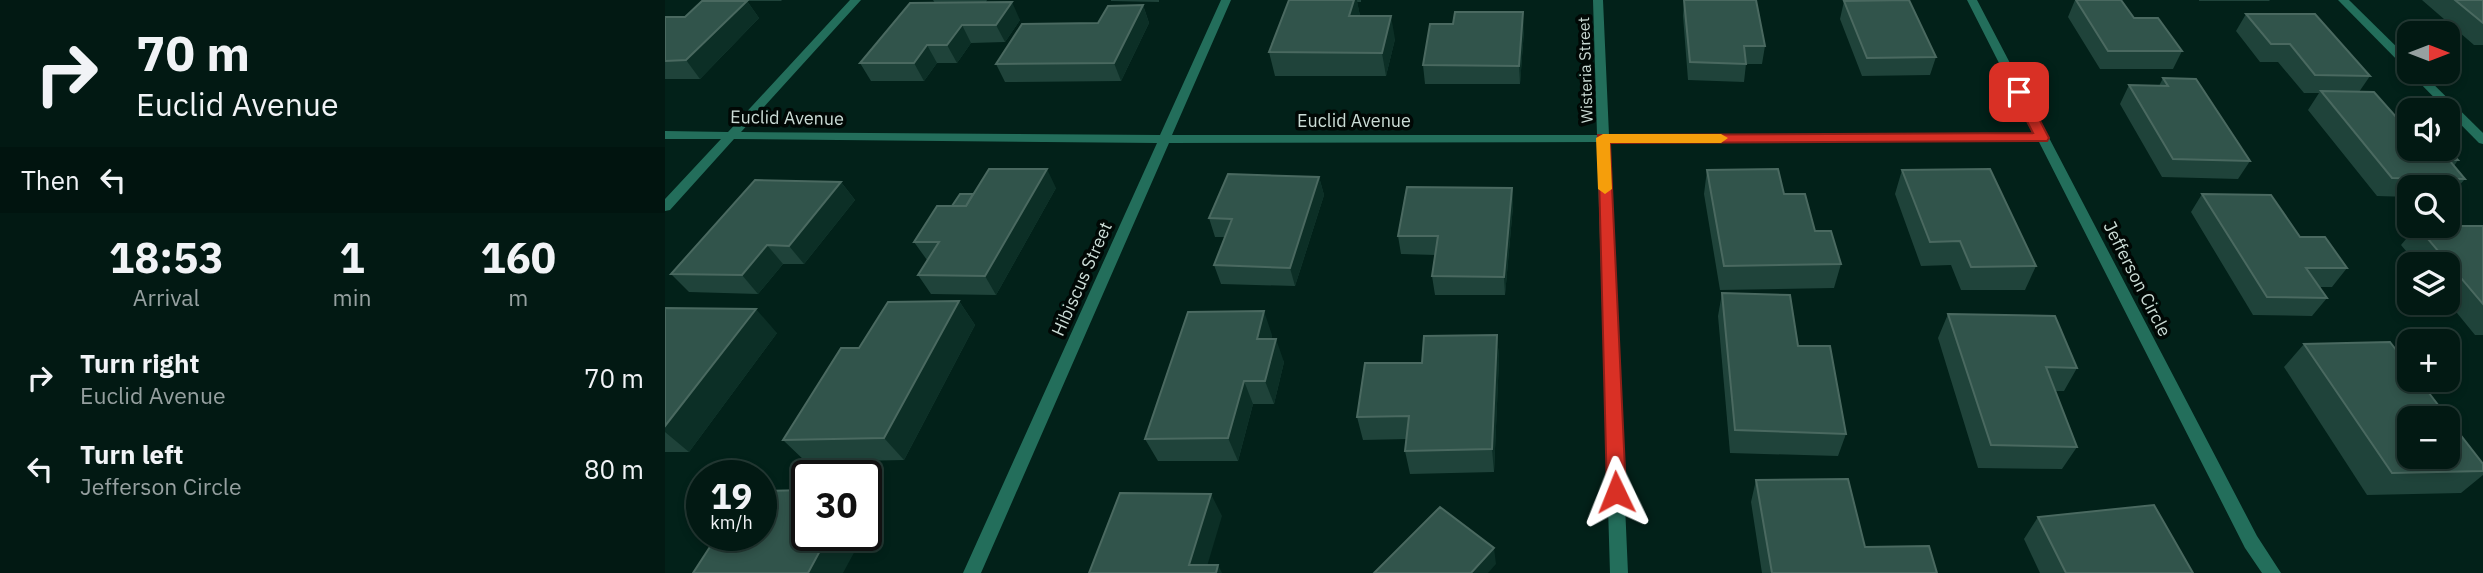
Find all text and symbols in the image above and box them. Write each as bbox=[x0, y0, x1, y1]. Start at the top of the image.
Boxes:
street label: Wisteria Street bbox=[1573, 17, 1597, 123]
text: 70 m bbox=[136, 21, 250, 84]
north arrow bbox=[2397, 21, 2461, 84]
map controls bbox=[2397, 21, 2460, 469]
icon: right bbox=[21, 28, 112, 119]
pin bbox=[1989, 62, 2049, 122]
icon: arrive bbox=[2000, 73, 2038, 111]
text: Euclid Avenue bbox=[136, 83, 339, 125]
button: sound bbox=[2397, 98, 2460, 161]
street label: Euclid Avenue bbox=[730, 105, 844, 130]
street label: Euclid Avenue bbox=[1297, 109, 1411, 132]
icon: left bbox=[94, 161, 132, 199]
text: Then bbox=[21, 163, 80, 197]
button: search bbox=[2397, 175, 2460, 238]
street label: Jefferson Circle bbox=[2098, 217, 2176, 340]
street label: Hibiscus Street bbox=[1046, 218, 1117, 339]
text: 18:53 bbox=[109, 230, 224, 285]
text: 1 bbox=[339, 230, 365, 285]
text: 160 bbox=[480, 230, 556, 285]
button: layers bbox=[2397, 252, 2460, 315]
text: Arrival bbox=[133, 282, 200, 312]
text: min bbox=[333, 282, 371, 312]
text: m bbox=[508, 282, 528, 312]
button: + bbox=[2397, 329, 2460, 392]
text: Turn right bbox=[80, 346, 199, 380]
icon: right bbox=[21, 359, 59, 397]
text: 70 m bbox=[584, 361, 644, 395]
text: Euclid Avenue bbox=[80, 380, 226, 410]
button: − bbox=[2397, 406, 2460, 469]
text: Turn left bbox=[80, 437, 183, 471]
icon: left bbox=[21, 450, 59, 488]
text: 80 m bbox=[584, 452, 644, 486]
position arrow bbox=[1579, 455, 1653, 529]
speed limit sign: 30 bbox=[791, 460, 882, 551]
text: Jefferson Circle bbox=[80, 471, 242, 501]
text: 19 bbox=[710, 473, 753, 519]
text: km/h bbox=[710, 511, 753, 534]

